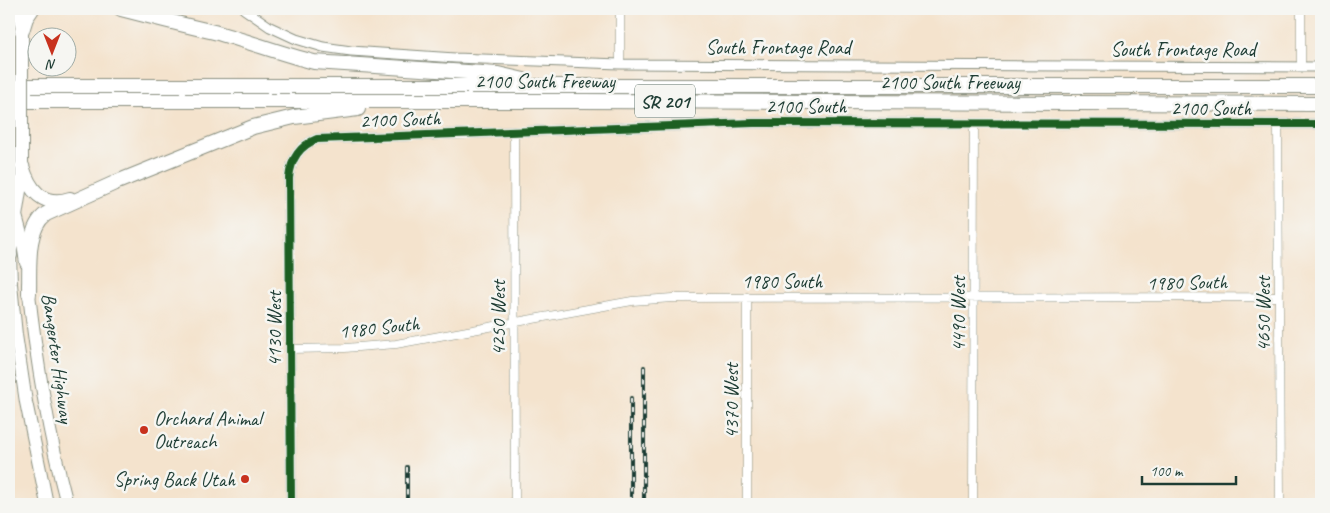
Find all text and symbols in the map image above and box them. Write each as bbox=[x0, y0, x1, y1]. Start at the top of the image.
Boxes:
north arrow bbox=[28, 28, 78, 78]
street label: South Frontage Road bbox=[706, 35, 854, 60]
street label: South Frontage Road bbox=[1111, 37, 1259, 62]
text: N bbox=[45, 56, 56, 73]
street label: 2100 South Freeway bbox=[475, 69, 616, 94]
street label: 2100 South Freeway bbox=[880, 70, 1021, 95]
road number: SR 201 bbox=[635, 84, 695, 118]
street label: 2100 South bbox=[766, 94, 847, 119]
street label: 2100 South bbox=[1171, 96, 1252, 121]
street label: 2100 South bbox=[359, 106, 442, 133]
street label: 1980 South bbox=[742, 269, 823, 294]
street label: 1980 South bbox=[1147, 269, 1228, 296]
street label: 4490 West bbox=[946, 274, 971, 352]
street label: 4650 West bbox=[1251, 274, 1276, 352]
street label: 4250 West bbox=[486, 278, 511, 356]
street label: 4130 West bbox=[262, 289, 287, 367]
street label: Bangerter Highway bbox=[36, 292, 79, 427]
street label: 1980 South bbox=[338, 311, 421, 344]
street label: 4370 West bbox=[719, 361, 744, 439]
place label: Orchard Animal Outreach bbox=[154, 406, 265, 454]
marker: Orchard Animal Outreach bbox=[138, 424, 150, 436]
scale bar bbox=[1142, 453, 1236, 485]
text: 100 m bbox=[1150, 462, 1184, 481]
place label: Spring Back Utah bbox=[114, 467, 236, 492]
marker: Spring Back Utah bbox=[239, 473, 251, 485]

